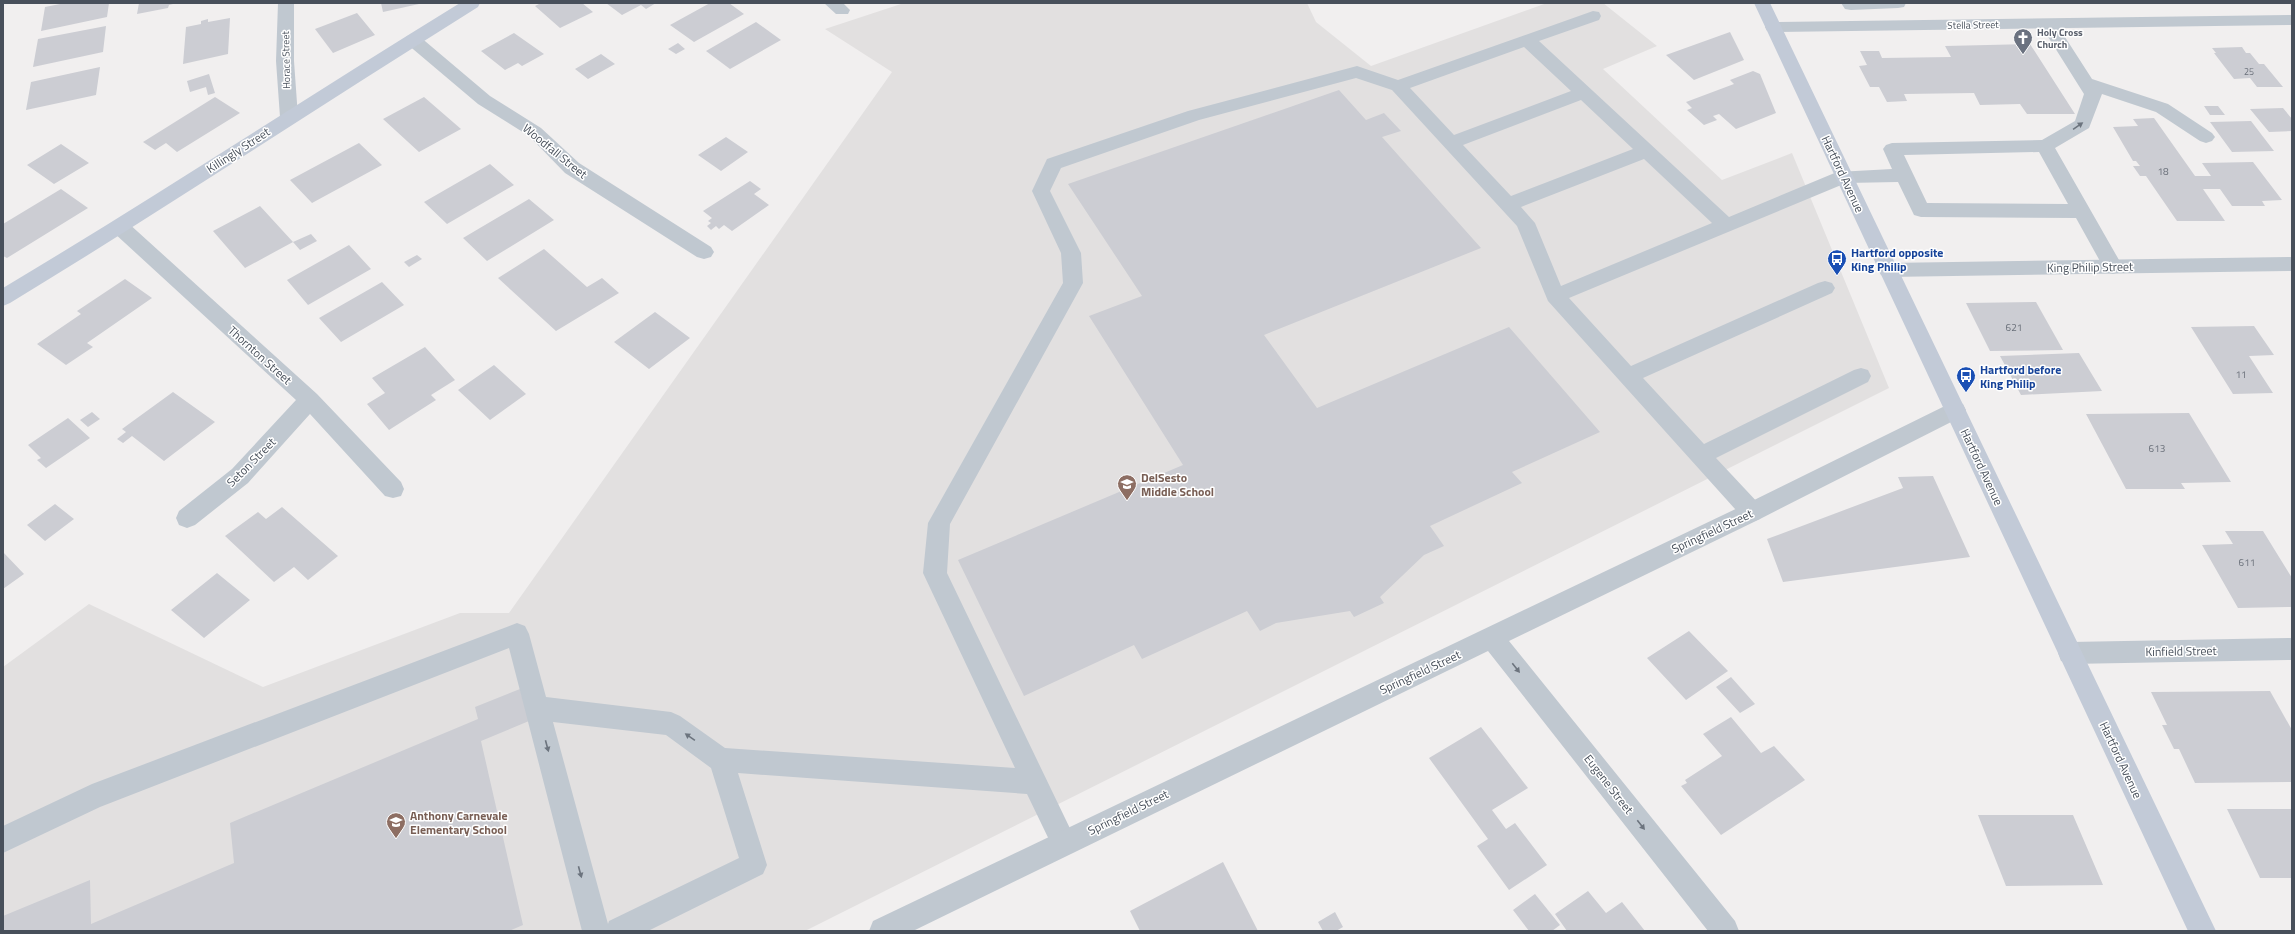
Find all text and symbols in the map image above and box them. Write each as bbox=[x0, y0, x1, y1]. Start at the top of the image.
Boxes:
street label: Stella Street bbox=[1947, 17, 1999, 33]
place label: Holy Cross Church bbox=[2037, 25, 2083, 52]
church icon: Holy Cross Church bbox=[2012, 27, 2034, 55]
street label: Horace Street bbox=[278, 30, 294, 89]
house number: 25 bbox=[2244, 65, 2254, 78]
street label: Woodfall Street bbox=[519, 119, 592, 184]
street label: Killingly Street bbox=[202, 122, 274, 178]
one-way arrow bbox=[2072, 123, 2084, 130]
street label: Hartford Avenue bbox=[1817, 132, 1869, 216]
house number: 18 bbox=[2157, 164, 2169, 179]
place label: Hartford opposite King Philip bbox=[1851, 243, 1943, 276]
bus stop icon: Hartford opposite King Philip bbox=[1826, 248, 1848, 276]
street label: King Philip Street bbox=[2047, 257, 2134, 277]
house number: 621 bbox=[2006, 320, 2022, 335]
street label: Thornton Street bbox=[224, 321, 297, 389]
place label: Hartford before King Philip bbox=[1980, 360, 2061, 393]
bus stop icon: Hartford before King Philip bbox=[1955, 365, 1977, 393]
house number: 11 bbox=[2235, 367, 2247, 382]
street label: Hartford Avenue bbox=[1956, 425, 2008, 509]
street label: Seton Street bbox=[222, 432, 281, 491]
house number: 613 bbox=[2149, 441, 2165, 456]
place label: DelSesto Middle School bbox=[1141, 468, 1214, 501]
school or university icon: DelSesto Middle School bbox=[1116, 473, 1138, 501]
street label: Springfield Street bbox=[1668, 504, 1756, 558]
house number: 611 bbox=[2239, 555, 2255, 570]
street label: Kinfield Street bbox=[2145, 641, 2218, 661]
street label: Springfield Street bbox=[1376, 645, 1464, 699]
one-way arrow bbox=[1512, 663, 1521, 674]
street label: Hartford Avenue bbox=[2095, 718, 2147, 802]
one-way arrow bbox=[684, 733, 695, 741]
one-way arrow bbox=[544, 740, 550, 752]
street label: Eugene Street bbox=[1580, 750, 1639, 819]
street label: Springfield Street bbox=[1084, 784, 1172, 840]
place label: Anthony Carnevale Elementary School bbox=[410, 806, 508, 839]
school or university icon: Anthony Carnevale Elementary School bbox=[385, 811, 407, 839]
one-way arrow bbox=[1636, 820, 1645, 831]
one-way arrow bbox=[577, 866, 583, 878]

